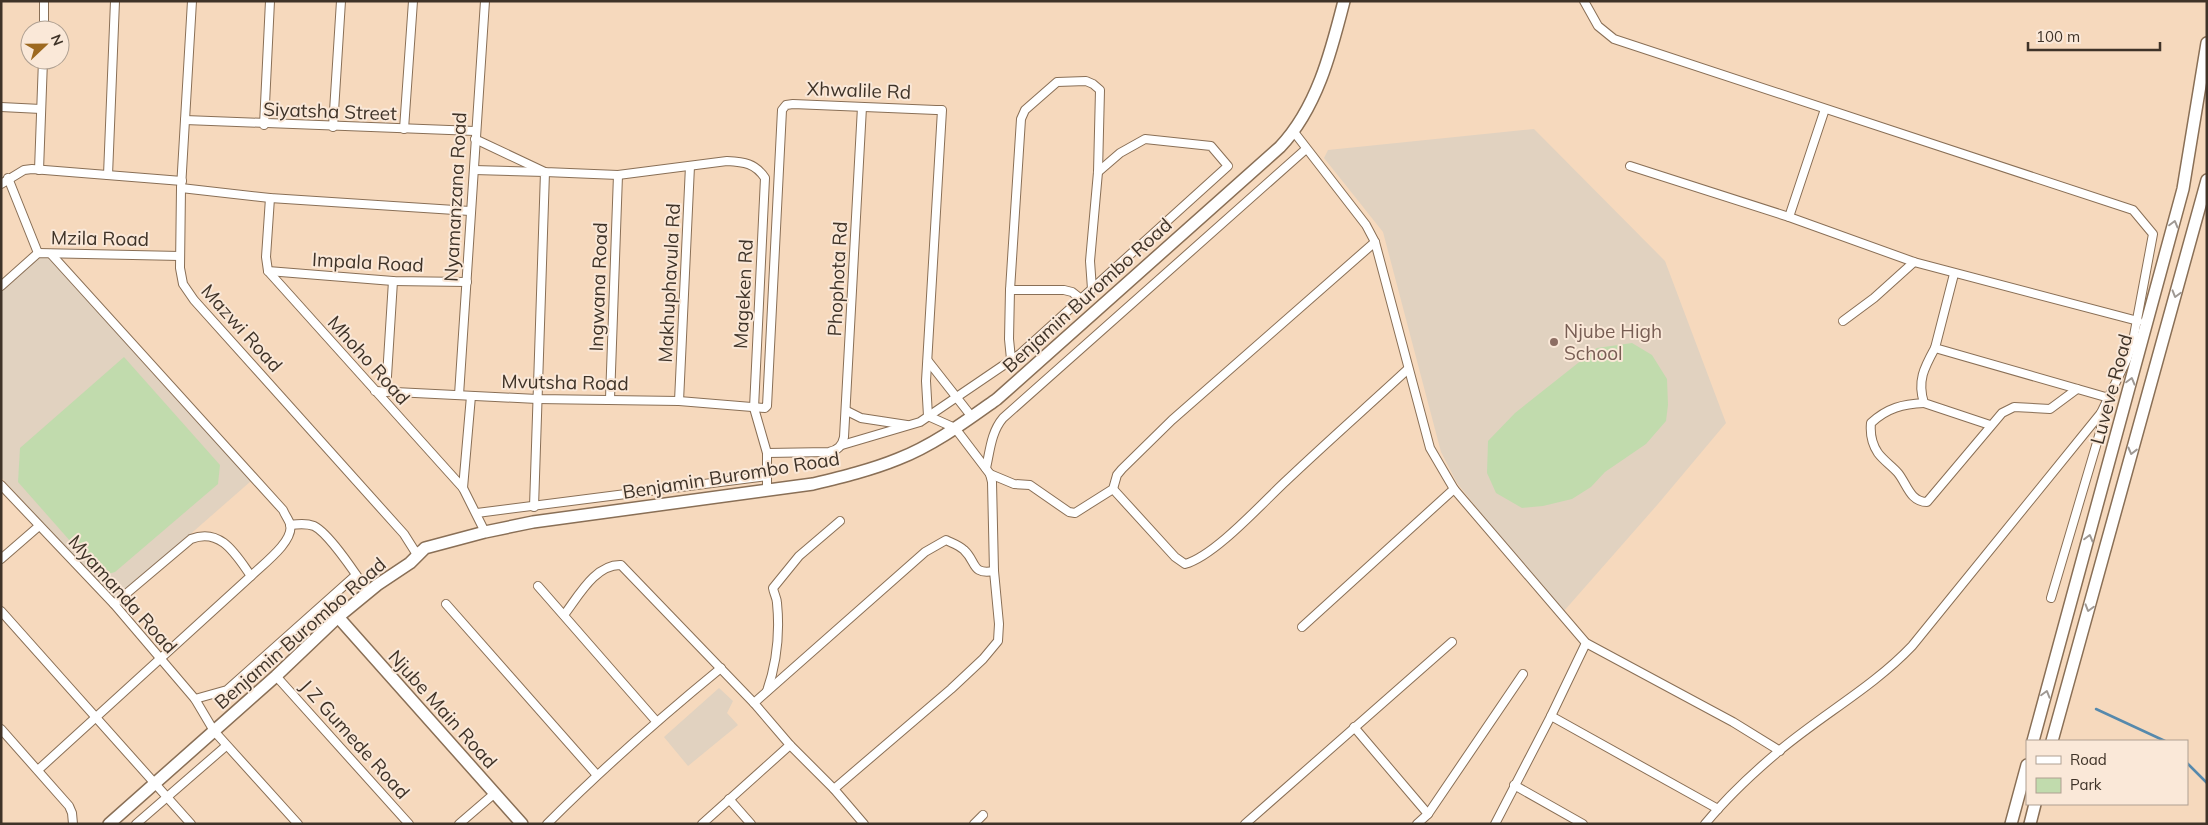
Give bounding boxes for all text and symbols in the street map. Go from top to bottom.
north arrow [20,20,70,70]
scale bar [2028,20,2160,52]
text: 100 m [2036,27,2080,46]
text: N [47,32,67,48]
street label: Xhwalile Rd [806,76,912,104]
street label: Siyatsha Street [263,97,398,125]
street label: Nyamanzana Road [439,112,471,282]
street label: Makhuphavula Rd [653,203,685,363]
street label: Benjamin Burombo Road [997,213,1177,377]
one-way arrow [2168,220,2178,228]
street label: Phophota Rd [822,221,852,337]
street label: Ingwana Road [584,222,612,352]
street label: Mzila Road [51,225,149,251]
street label: Mageken Rd [728,239,758,349]
street label: Impala Road [312,247,424,277]
street label: Mazwi Road [196,279,288,377]
one-way arrow [2171,290,2181,298]
street label: Mhoho Road [323,310,415,410]
place label: Njube High School [1564,319,1662,365]
street label: Luveve Road [2085,331,2137,447]
marker: Njube High School [1548,336,1560,348]
street label: Mvutsha Road [501,369,629,395]
one-way arrow [2126,377,2136,385]
street label: Benjamin Burombo Road [621,446,841,504]
one-way arrow [2128,446,2138,454]
street label: Myamanda Road [64,530,182,658]
one-way arrow [2083,533,2094,542]
street label: Benjamin Burombo Road [209,552,391,714]
one-way arrow [2085,603,2095,611]
street label: Njube Main Road [383,645,503,773]
street label: J Z Gumede Road [295,674,415,804]
one-way arrow [2041,691,2051,699]
legend [2026,740,2188,805]
text: Road [2070,750,2107,769]
text: Park [2070,775,2102,794]

